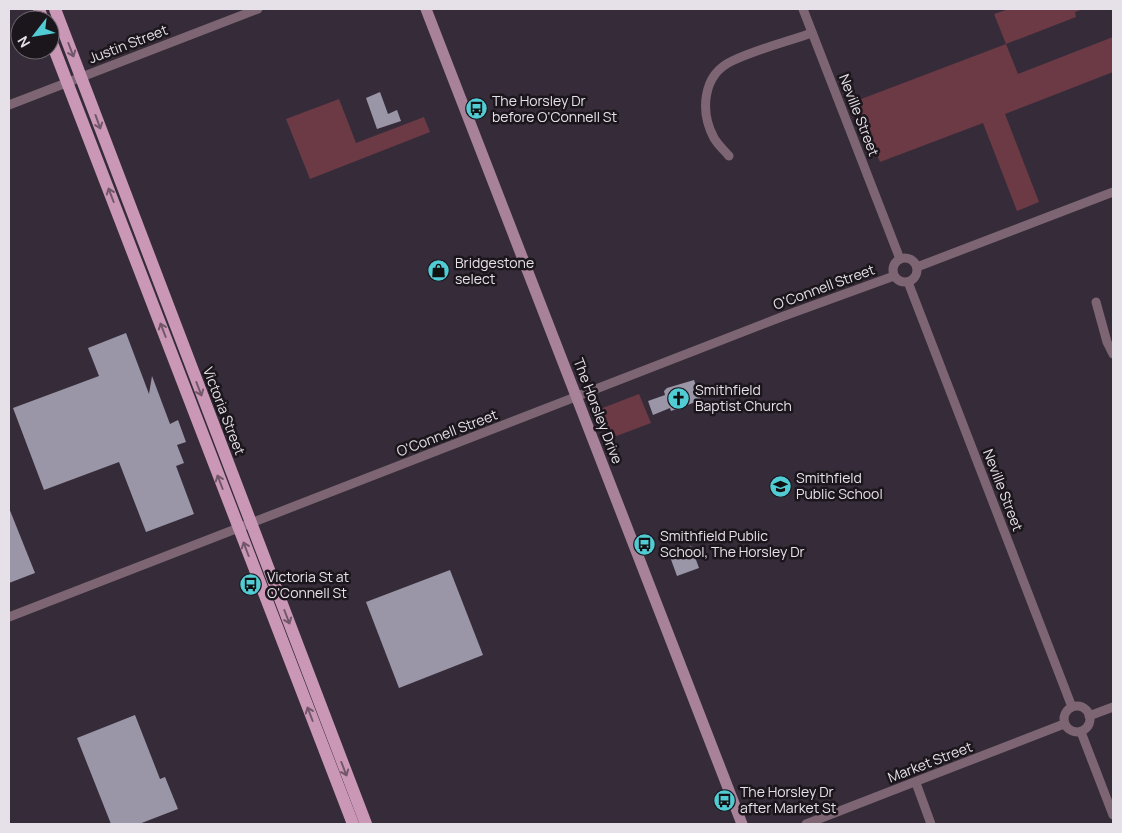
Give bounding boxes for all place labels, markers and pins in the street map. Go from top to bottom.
place label: The Horsley Dr before O'Connell St [492,91,617,126]
bus stop icon: The Horsley Dr before O'Connell St [464,97,488,121]
place label: Bridgestone select [455,253,534,288]
shop icon: Bridgestone select [427,259,451,283]
place label: Smithfield Baptist Church [695,380,792,415]
church icon: Smithfield Baptist Church [667,386,691,410]
place label: Smithfield Public School [796,468,883,503]
school or university icon: Smithfield Public School [768,474,792,498]
place label: Smithfield Public School, The Horsley Dr [660,526,805,561]
bus stop icon: Smithfield Public School, The Horsley Dr [632,532,656,556]
place label: Victoria St at O'Connell St [267,567,350,602]
bus stop icon: Victoria St at O'Connell St [239,573,263,597]
place label: The Horsley Dr after Market St [740,782,837,817]
bus stop icon: The Horsley Dr after Market St [712,788,736,812]

